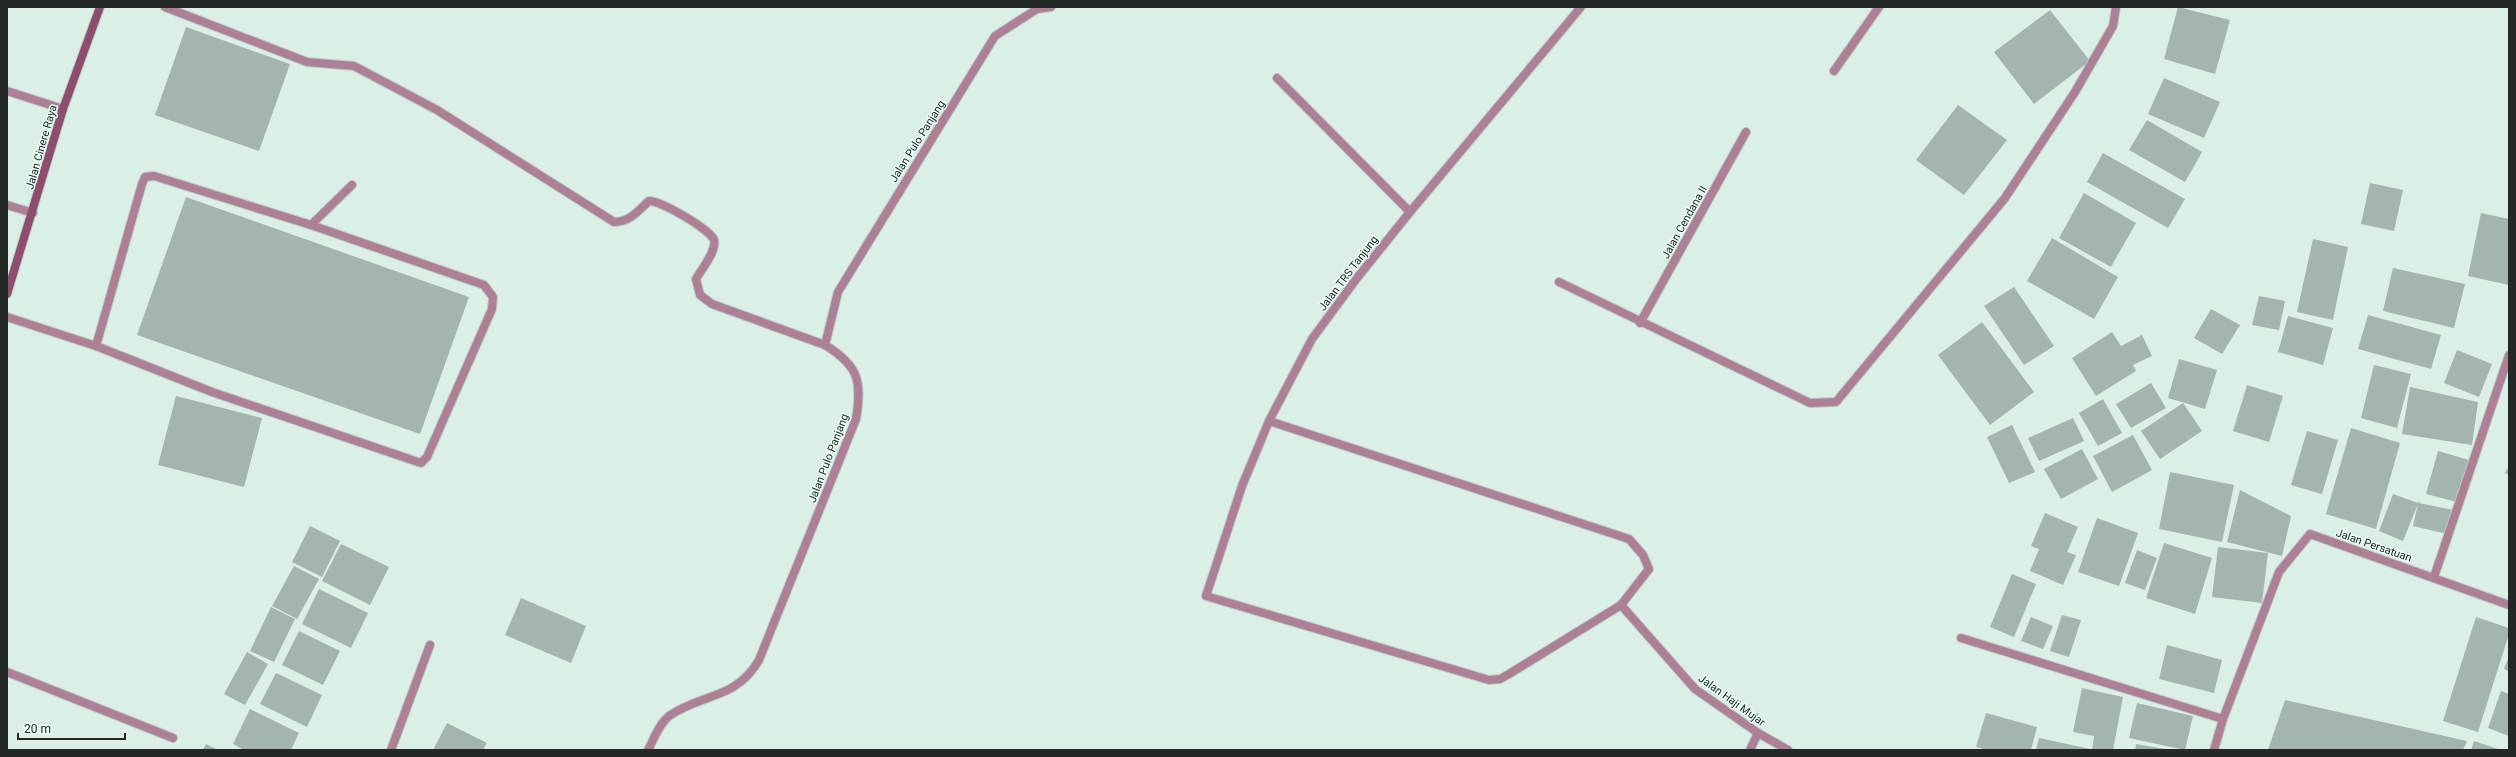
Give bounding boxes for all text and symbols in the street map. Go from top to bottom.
street label: Jalan Pulo Panjang [887,98,948,185]
street label: Jalan Cinere Raya [23,103,60,191]
street label: Jalan Cendana II [1659,183,1710,261]
street label: Jalan TRS Tanjung [1316,233,1381,313]
street label: Jalan Pulo Panjang [806,412,851,504]
street label: Jalan Persatuan [2334,526,2413,565]
street label: Jalan Haji Mujar [1696,672,1768,729]
scale bar [18,715,125,741]
text: 20 m [24,722,51,736]

